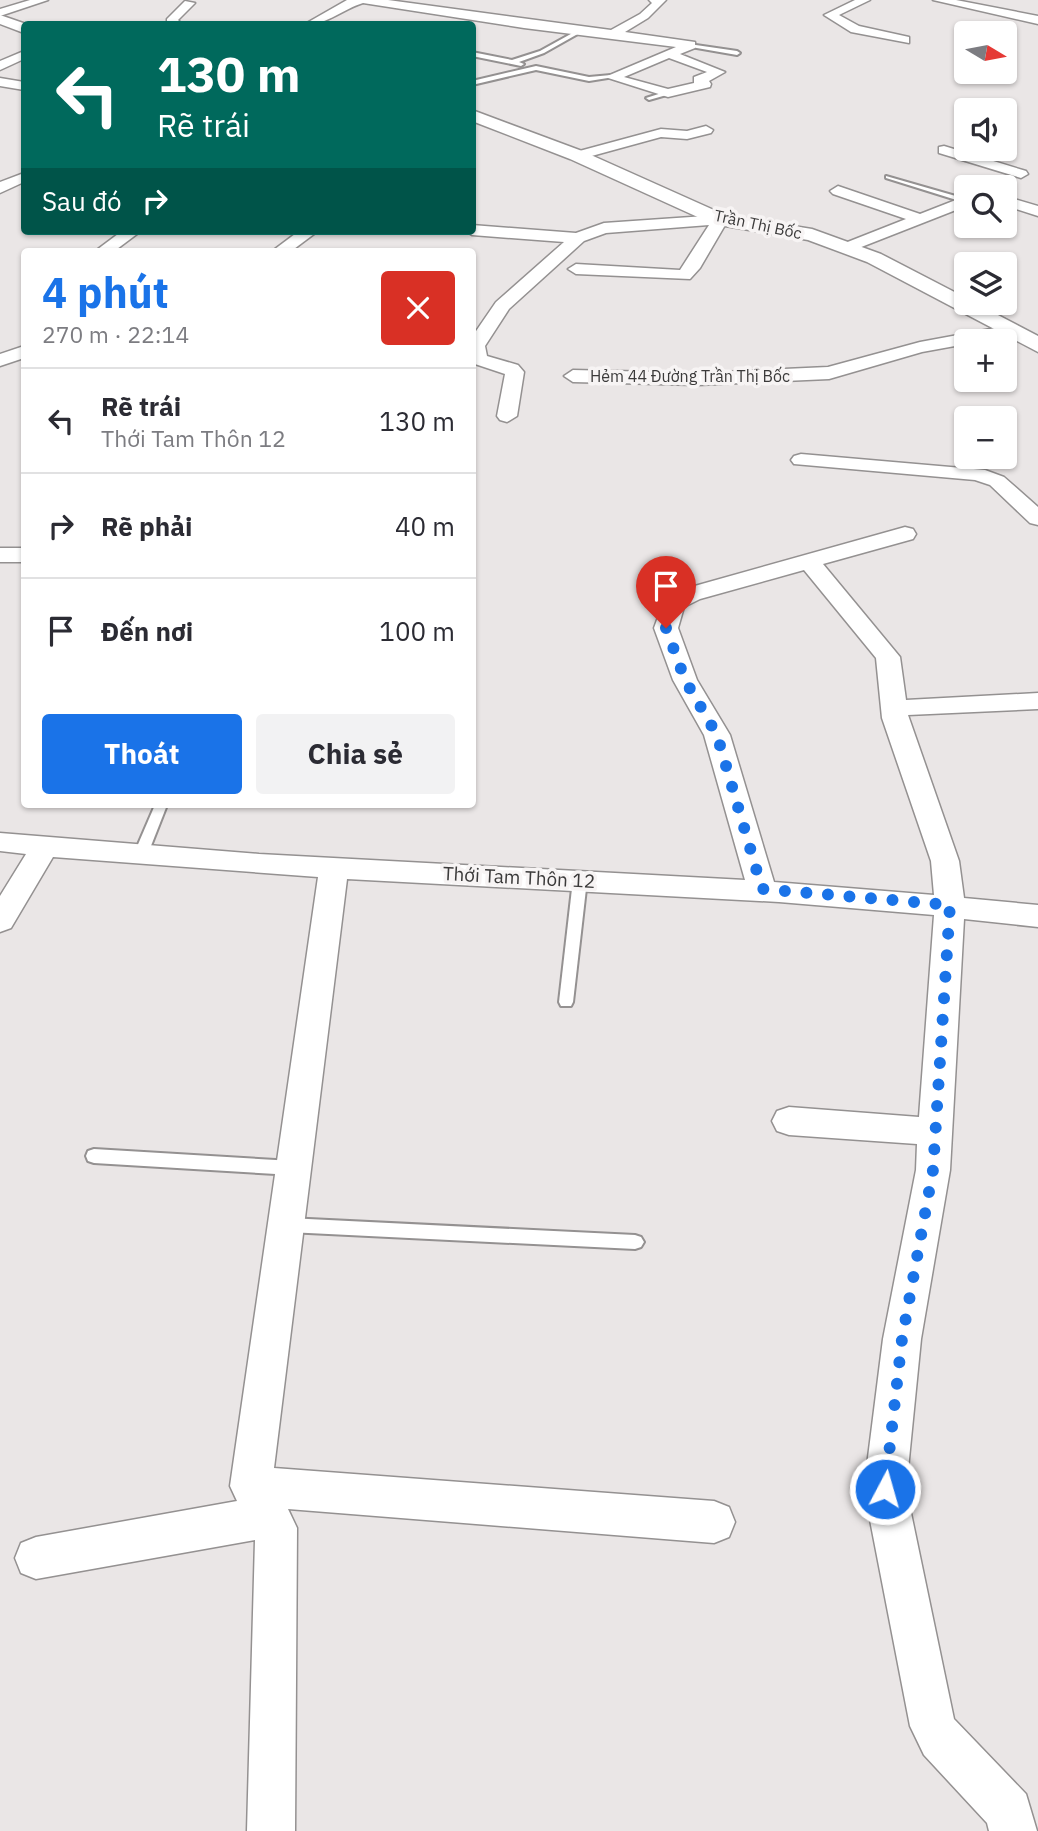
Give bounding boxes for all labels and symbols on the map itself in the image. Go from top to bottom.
north arrow [954,21,1017,84]
street label: Trần Thị Bốc [712,205,804,243]
street label: Hẻm 44 Đường Trần Thị Bốc [590,366,790,386]
pin [636,556,696,628]
street label: Thới Tam Thôn 12 [442,861,596,893]
position arrow [848,1452,922,1526]

